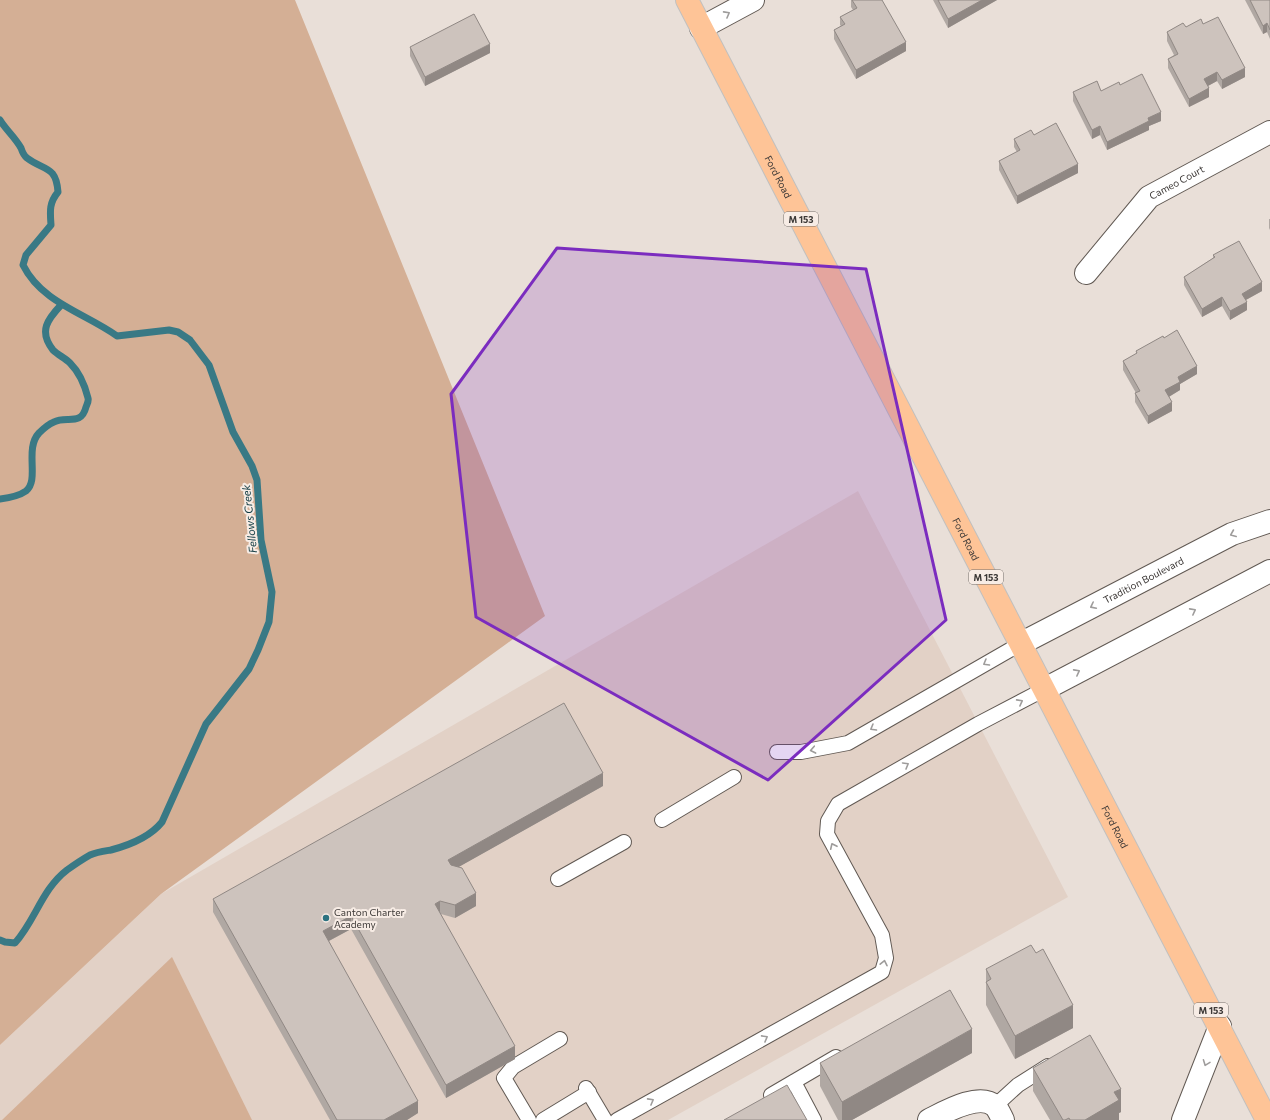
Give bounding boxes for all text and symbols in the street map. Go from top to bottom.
one-way arrow [723,11,730,19]
street label: Ford Road [763,153,795,200]
street label: Cameo Court [1147,163,1206,202]
road number: M 153 [784,212,818,226]
water label: Fellows Creek [239,483,259,554]
street label: Ford Road [950,516,982,563]
one-way arrow [1230,529,1238,537]
street label: Tradition Boulevard [1101,554,1186,606]
road number: M 153 [969,570,1003,584]
one-way arrow [1090,601,1097,609]
one-way arrow [1188,609,1196,616]
one-way arrow [983,659,990,666]
one-way arrow [1073,669,1081,677]
one-way arrow [1016,699,1023,707]
one-way arrow [870,724,877,731]
one-way arrow [809,745,816,753]
one-way arrow [902,763,909,770]
street label: Ford Road [1099,803,1131,850]
one-way arrow [830,843,838,851]
place label: Canton Charter Academy [334,906,405,930]
marker: Canton Charter Academy [321,913,331,923]
one-way arrow [880,960,888,966]
road number: M 153 [1194,1003,1228,1017]
one-way arrow [760,1035,768,1042]
one-way arrow [1202,1059,1210,1066]
one-way arrow [647,1098,654,1106]

